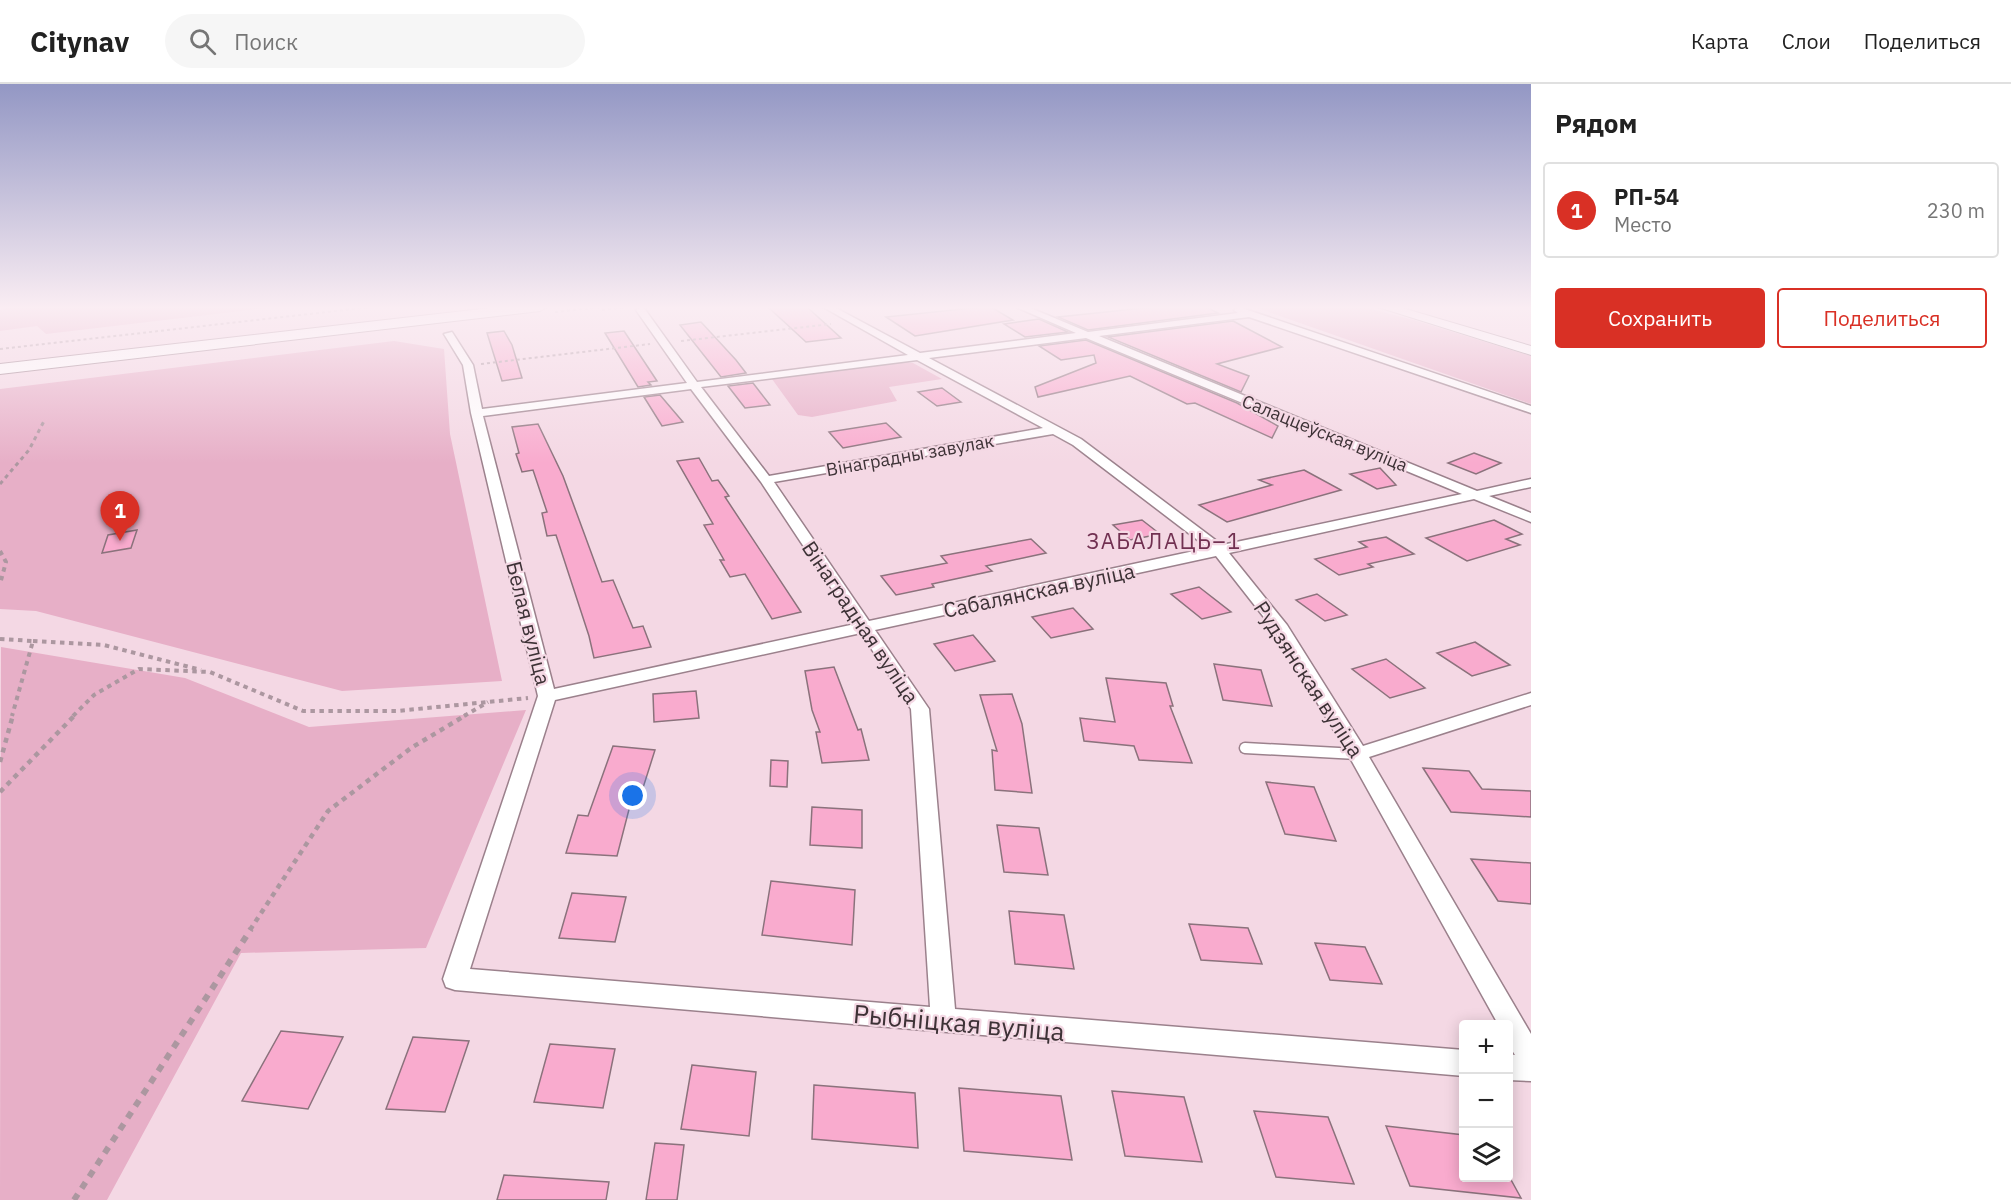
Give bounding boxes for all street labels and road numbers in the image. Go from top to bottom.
street label: Салаццеўская вуліца [1239,389,1412,477]
street label: Вінаградны завулак [824,429,996,481]
street label: Вінаградная вуліца [796,535,926,709]
street label: Сабалянская вуліца [941,556,1137,624]
street label: Белая вуліца [500,558,558,688]
street label: Рудзянская вуліца [1248,595,1370,763]
street label: Рыбніцкая вуліца [852,996,1066,1048]

